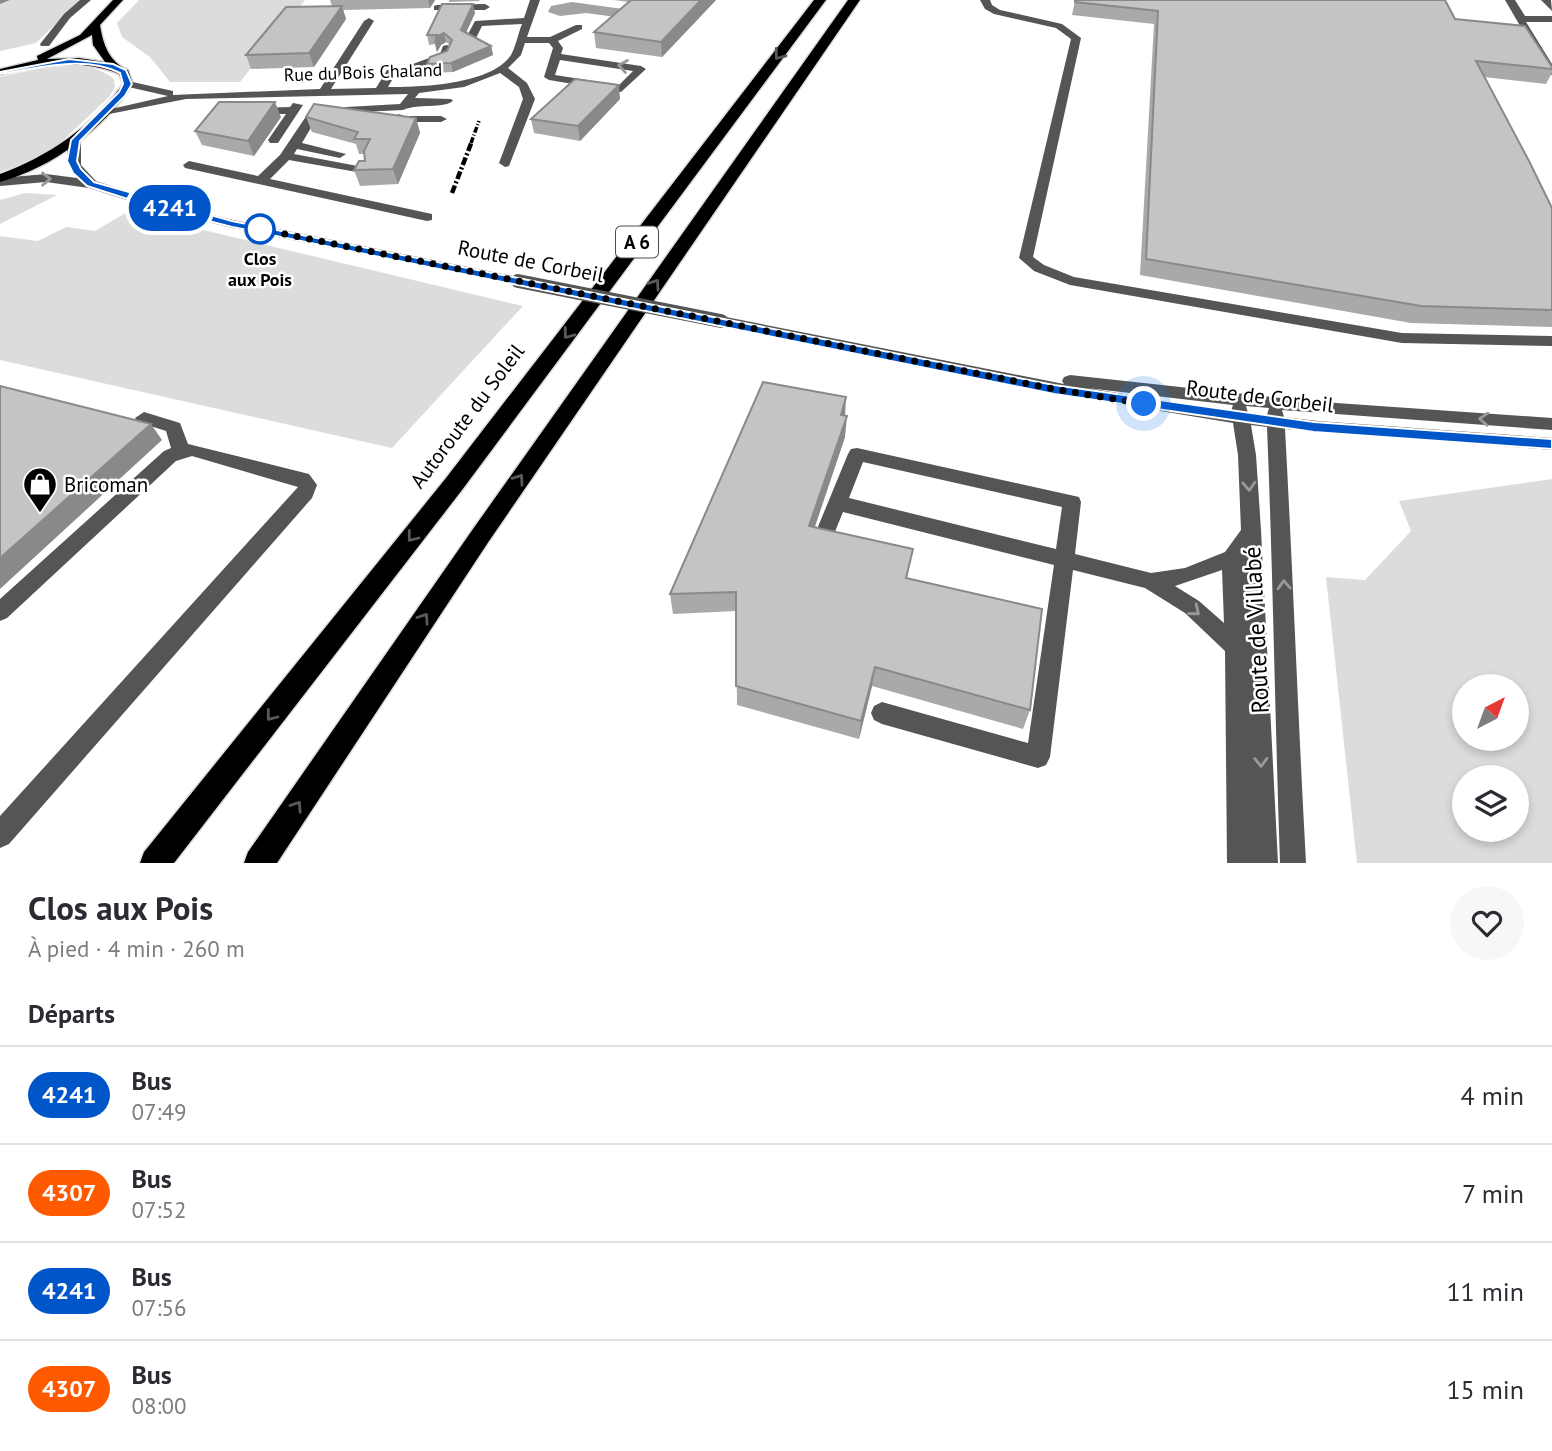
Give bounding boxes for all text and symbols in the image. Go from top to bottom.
one-way arrow [774,47,787,59]
street label: Rue du Bois Chaland [283,58,443,86]
one-way arrow [617,59,629,74]
one-way arrow [41,171,51,187]
line badge: 4241 [121,185,219,231]
text: 4241 [143,192,197,223]
marker: Clos aux Pois [245,214,275,244]
road number: A 6 [616,226,658,258]
street label: Route de Corbeil [456,234,606,288]
place label: Clos aux Pois [228,247,292,291]
one-way arrow [647,279,659,292]
one-way arrow [563,326,576,339]
street label: Autoroute du Soleil [404,338,530,494]
street label: Route de Corbeil [1185,374,1335,418]
your location [1126,386,1161,421]
one-way arrow [1478,412,1489,427]
shop icon: Bricoman [21,465,59,514]
place label: Bricoman [64,471,148,498]
one-way arrow [511,473,524,486]
one-way arrow [1241,481,1256,492]
one-way arrow [407,530,420,542]
street label: Route de Villabé [1236,546,1276,714]
one-way arrow [1276,579,1291,590]
one-way arrow [1188,602,1200,615]
one-way arrow [416,613,429,626]
north arrow [1452,674,1530,751]
map controls [1452,674,1529,842]
one-way arrow [266,708,279,720]
one-way arrow [1254,757,1269,768]
button: layers [1452,765,1529,842]
one-way arrow [289,801,302,814]
text: Clos aux Pois [28,886,213,929]
button: heart [1450,886,1524,960]
text: À pied · 4 min · 260 m [28,934,245,963]
text: Départs [28,997,115,1030]
text: Bus [131,1064,172,1097]
text: 4241 [42,1079,96,1110]
text: 4 min [1461,1079,1524,1112]
text: 07:49 [131,1097,187,1126]
text: Bus [131,1162,172,1195]
text: 4307 [42,1177,96,1208]
text: 7 min [1462,1177,1524,1210]
text: 07:52 [131,1195,187,1224]
text: Bus [131,1260,172,1293]
text: 4241 [42,1275,96,1306]
text: 11 min [1446,1275,1524,1308]
text: 07:56 [131,1293,187,1322]
text: Bus [131,1358,172,1391]
text: 4307 [42,1373,96,1404]
text: 15 min [1446,1373,1524,1406]
text: 08:00 [131,1391,187,1420]

